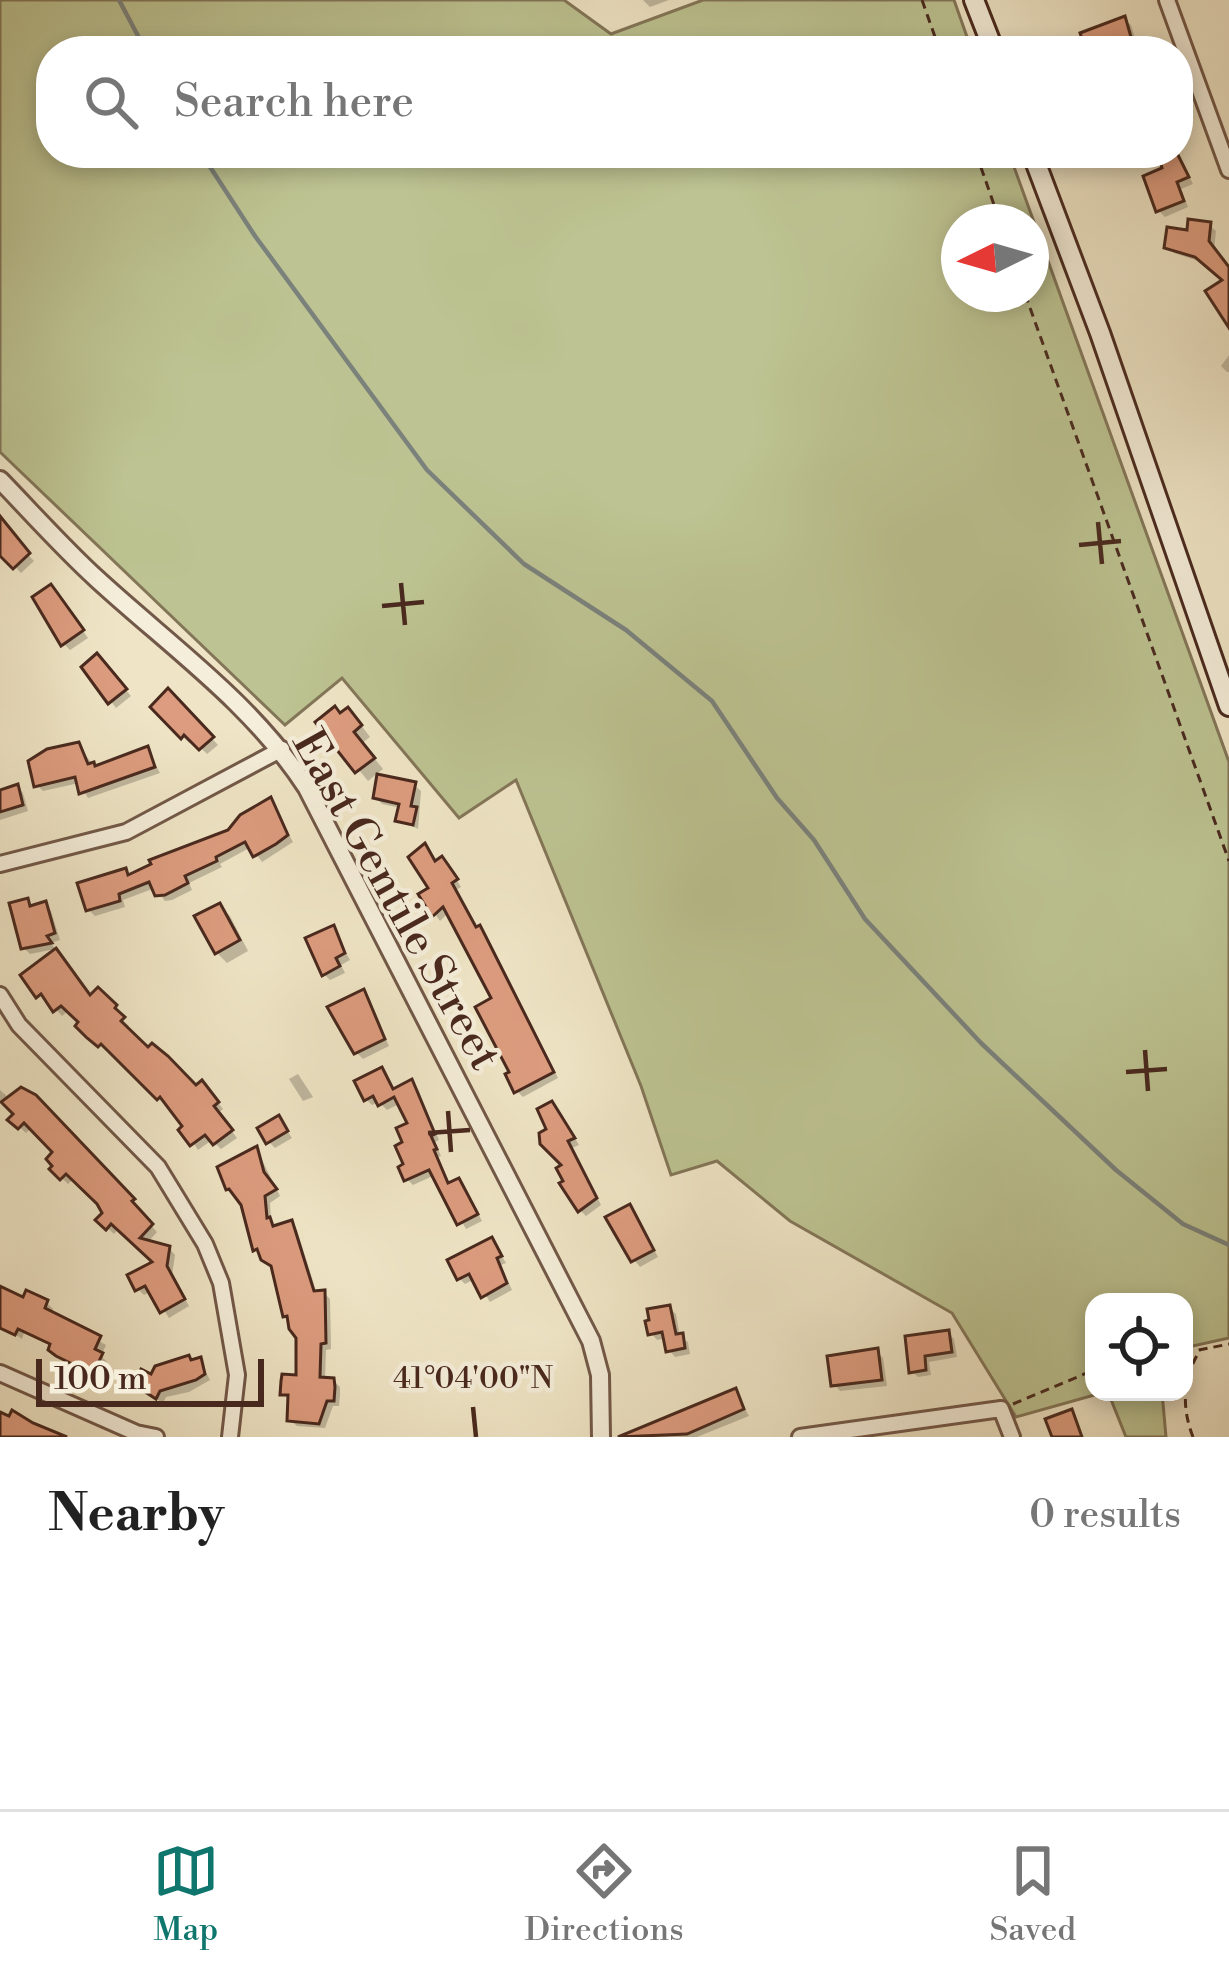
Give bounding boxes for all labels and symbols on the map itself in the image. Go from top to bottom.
north arrow [941,204,1049,312]
street label: East Gentile Street [279,720,513,1080]
scale bar [36,1353,264,1406]
text: 41°04'00"N [393,1360,553,1398]

